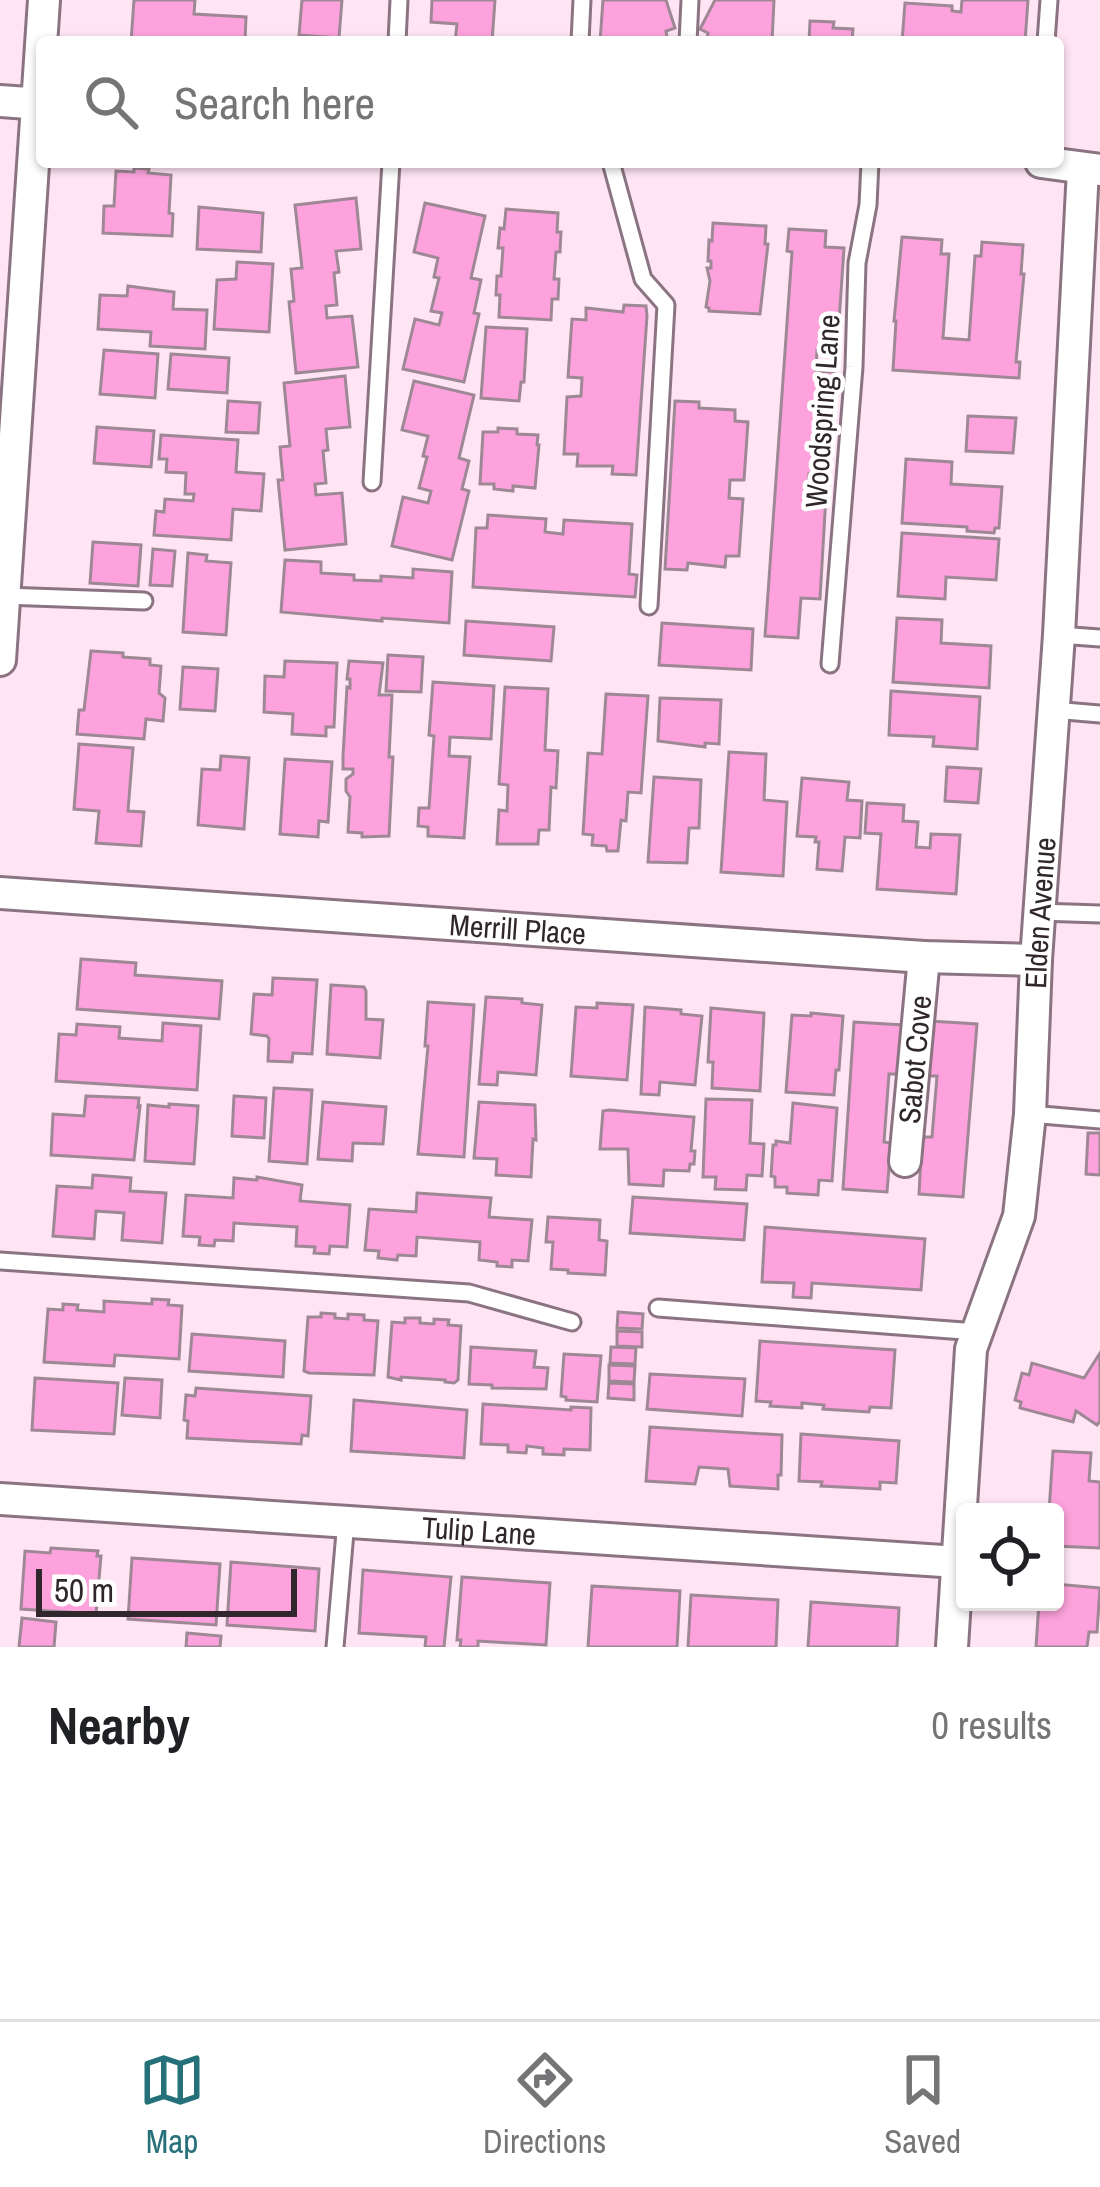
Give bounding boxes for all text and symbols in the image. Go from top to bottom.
search box [36,36,1064,168]
icon: search [78,69,144,135]
text: Search here [174,72,375,133]
street label: Woodspring Lane [795,313,849,509]
street label: Elden Avenue [1015,836,1065,989]
street label: Merrill Place [448,904,587,954]
street label: Sabot Cove [889,994,940,1125]
map controls [956,1503,1064,1611]
button: locate [956,1503,1064,1611]
street label: Tulip Lane [421,1507,537,1554]
scale bar [36,1563,297,1616]
text: 50 m [54,1568,114,1612]
text: Nearby [48,1691,190,1760]
text: 0 results [931,1699,1052,1751]
tab: Map [139,2047,205,2163]
tab: Directions [483,2047,606,2163]
tab: Saved [884,2047,961,2163]

